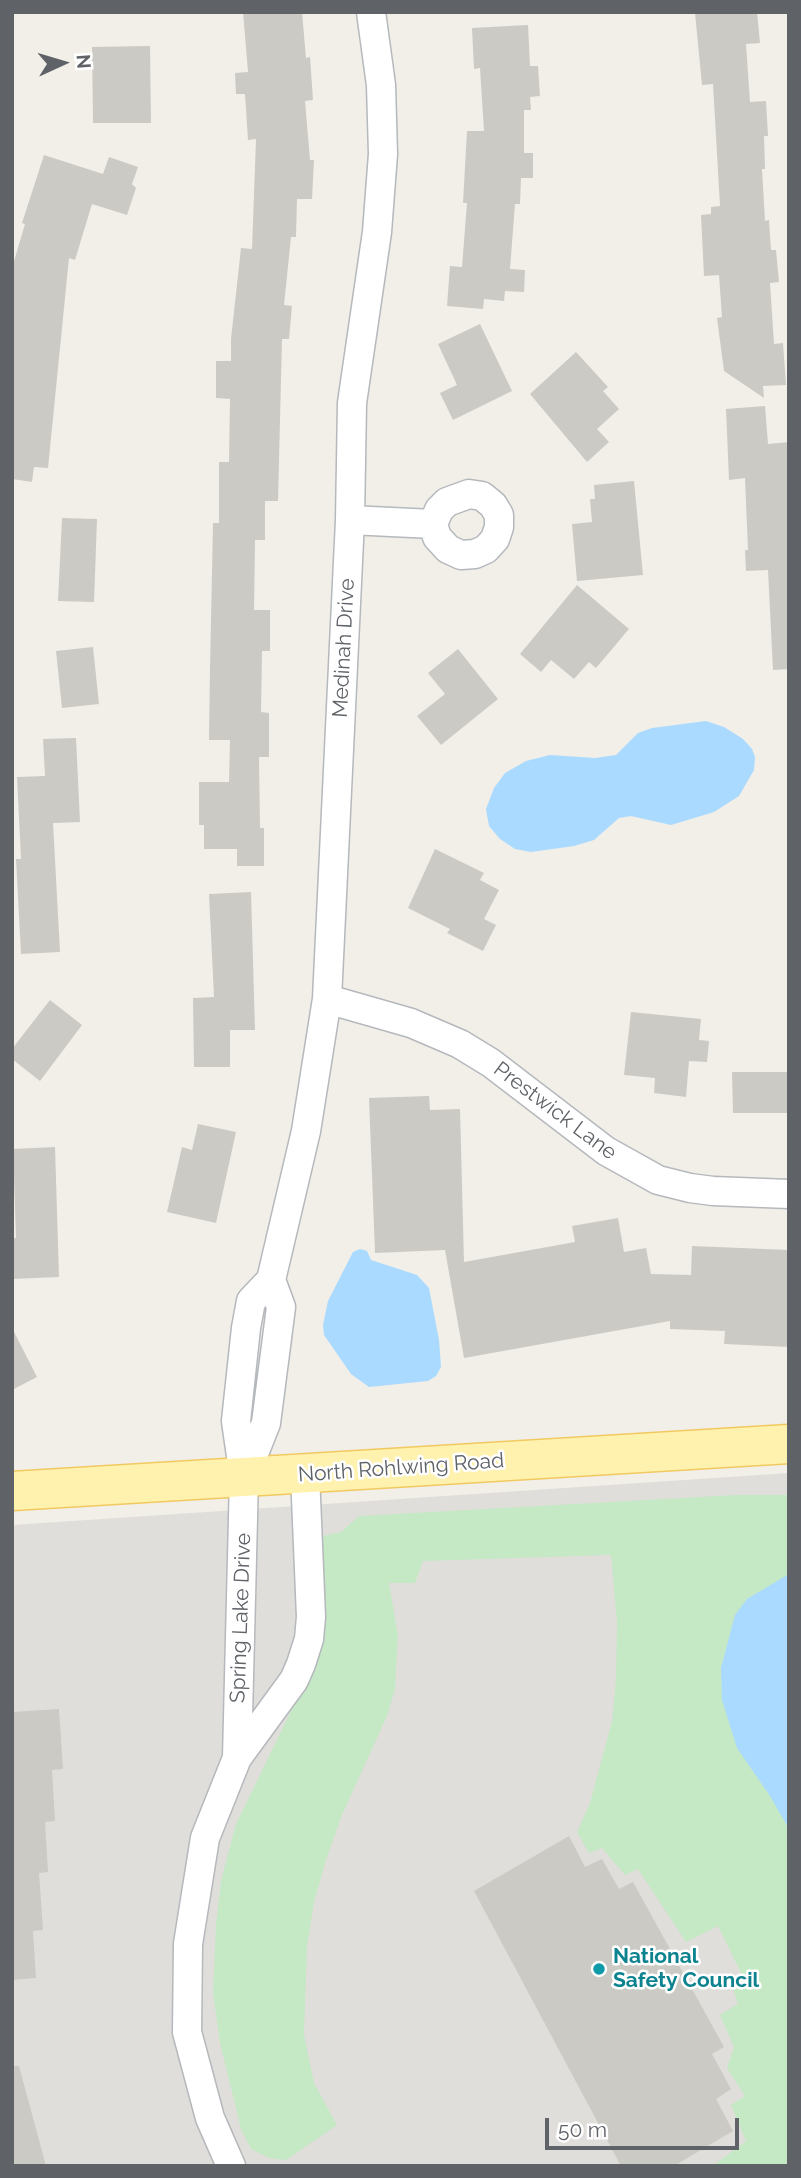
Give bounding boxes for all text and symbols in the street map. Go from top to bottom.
north arrow [28,28,98,98]
text: N [72,54,95,70]
street label: Medinah Drive [328,578,360,718]
street label: Prestwick Lane [489,1057,621,1165]
street label: North Rohlwing Road [297,1448,505,1488]
street label: Spring Lake Drive [225,1532,257,1704]
place label: National Safety Council [613,1944,759,1994]
marker: National Safety Council [591,1961,607,1977]
scale bar [549,2104,743,2148]
text: 50 m [558,2117,607,2142]

